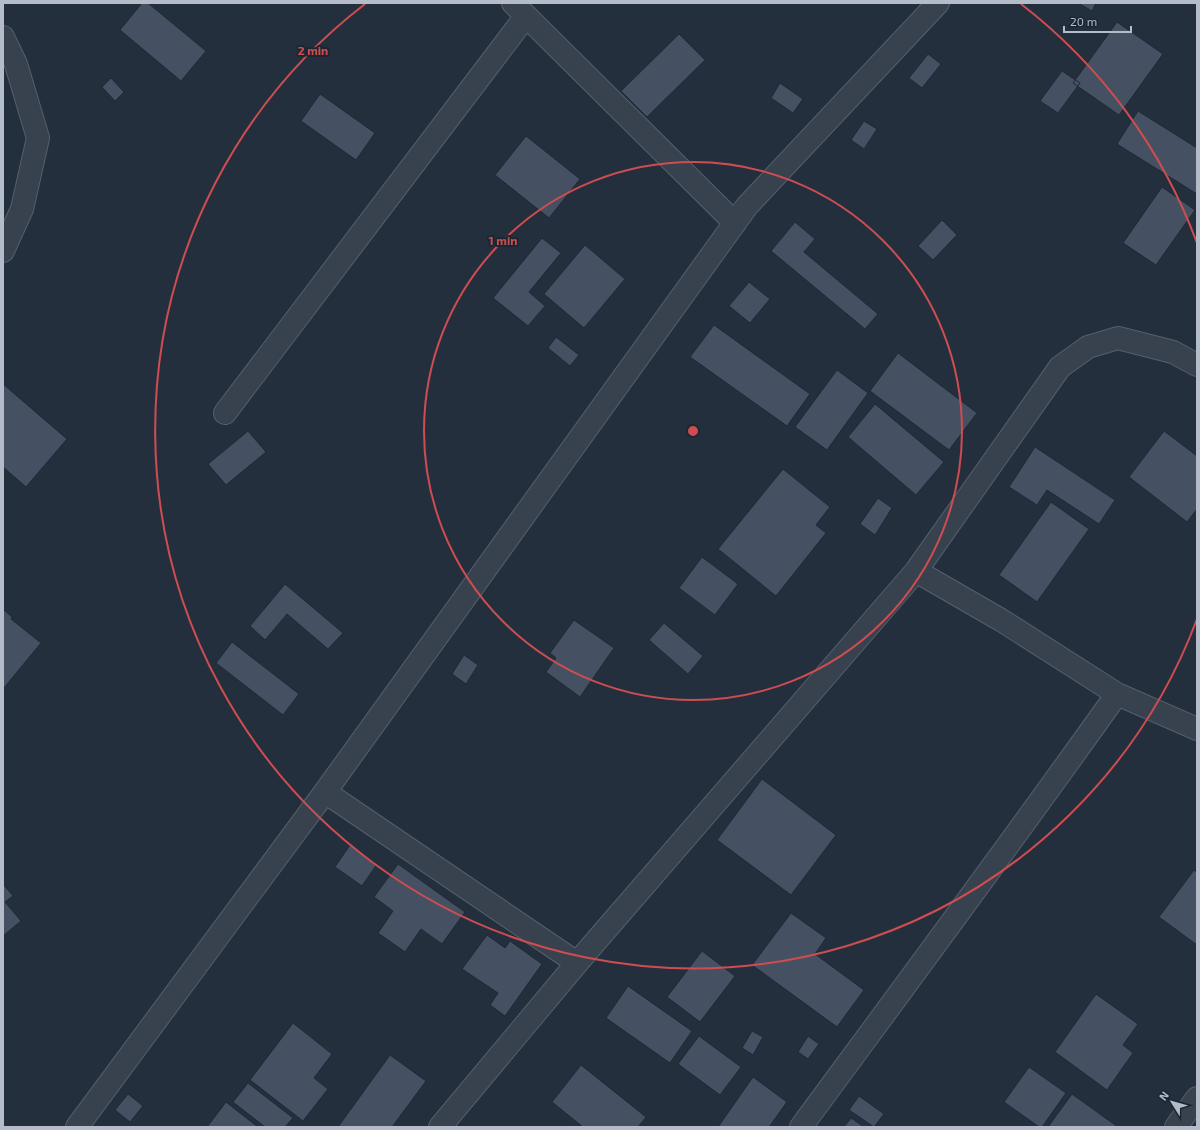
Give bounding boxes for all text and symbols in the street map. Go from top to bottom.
scale bar [1064,8,1131,34]
text: 20 m [1070,14,1097,28]
text: 2 min [298,43,328,57]
text: 1 min [489,233,517,247]
centre of rings [686,424,700,438]
north arrow [1152,1082,1192,1122]
text: N [1156,1089,1171,1103]

